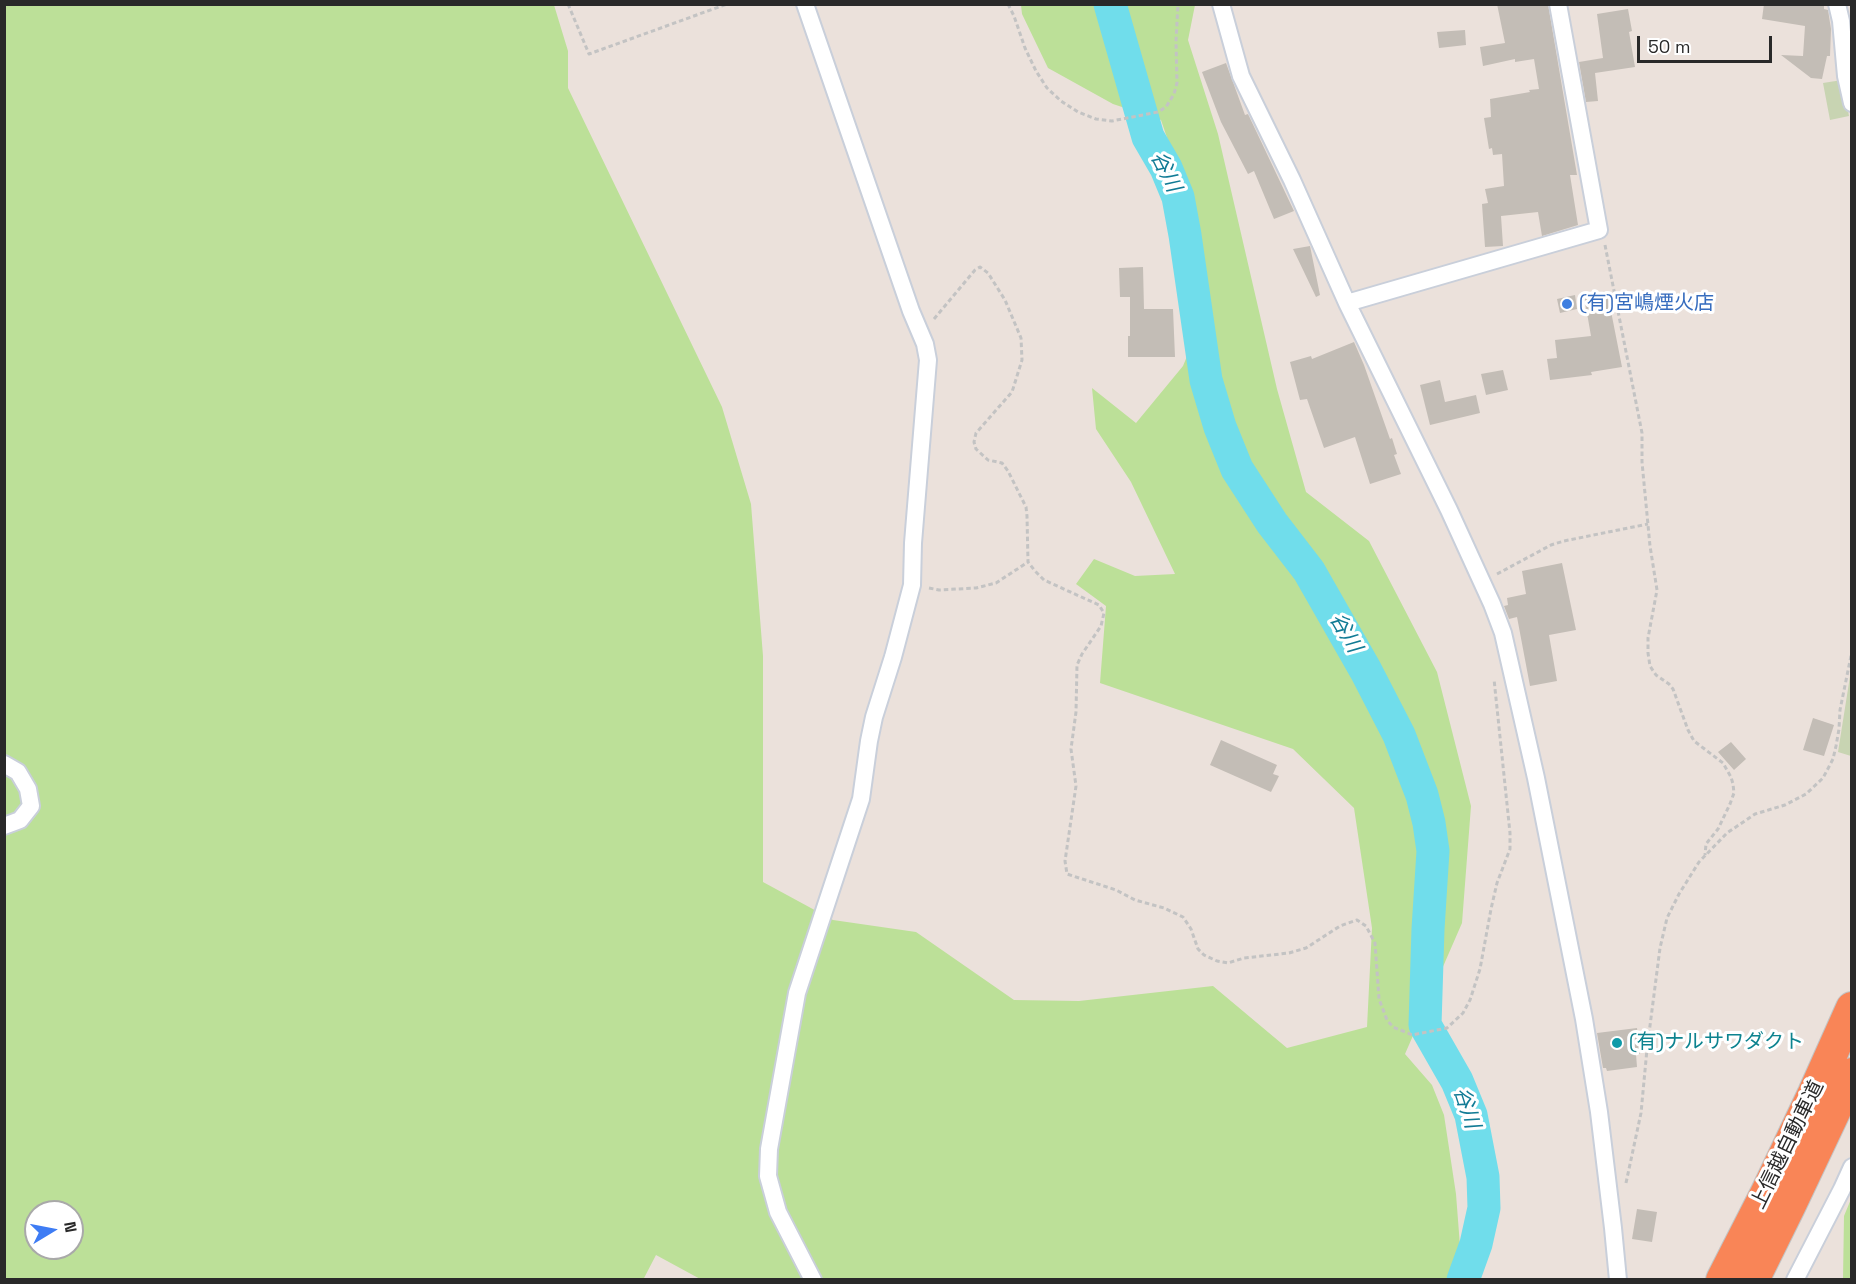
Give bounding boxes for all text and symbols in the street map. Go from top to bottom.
scale bar [1640,24,1775,62]
text: 50 m [1648,35,1690,58]
water label: 谷川 [1144,148,1186,196]
place label: (有)宮嶋煙火店 [1579,292,1714,316]
marker: (有)宮嶋煙火店 [1560,297,1574,311]
water label: 谷川 [1324,609,1366,657]
place label: (有)ナルサワダクト [1629,1031,1804,1055]
marker: (有)ナルサワダクト [1610,1036,1624,1050]
street label: 上信越自動車道 [1747,1077,1829,1213]
water label: 谷川 [1448,1084,1484,1132]
north arrow [24,1200,84,1260]
text: N [59,1220,82,1234]

